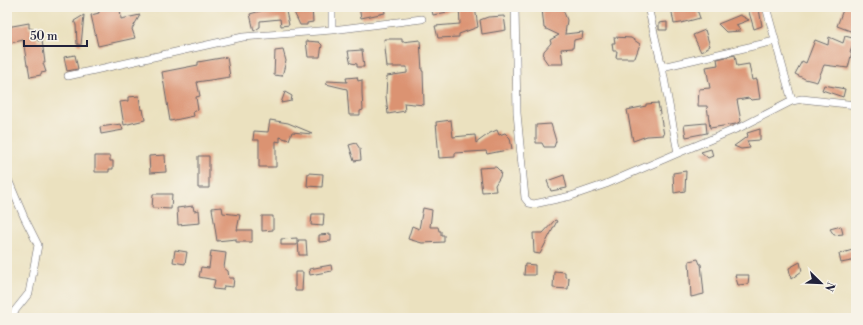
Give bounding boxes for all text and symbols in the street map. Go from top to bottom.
scale bar [24,22,87,48]
text: 50 m [30,29,58,44]
north arrow [801,263,841,303]
text: N [821,280,837,294]

